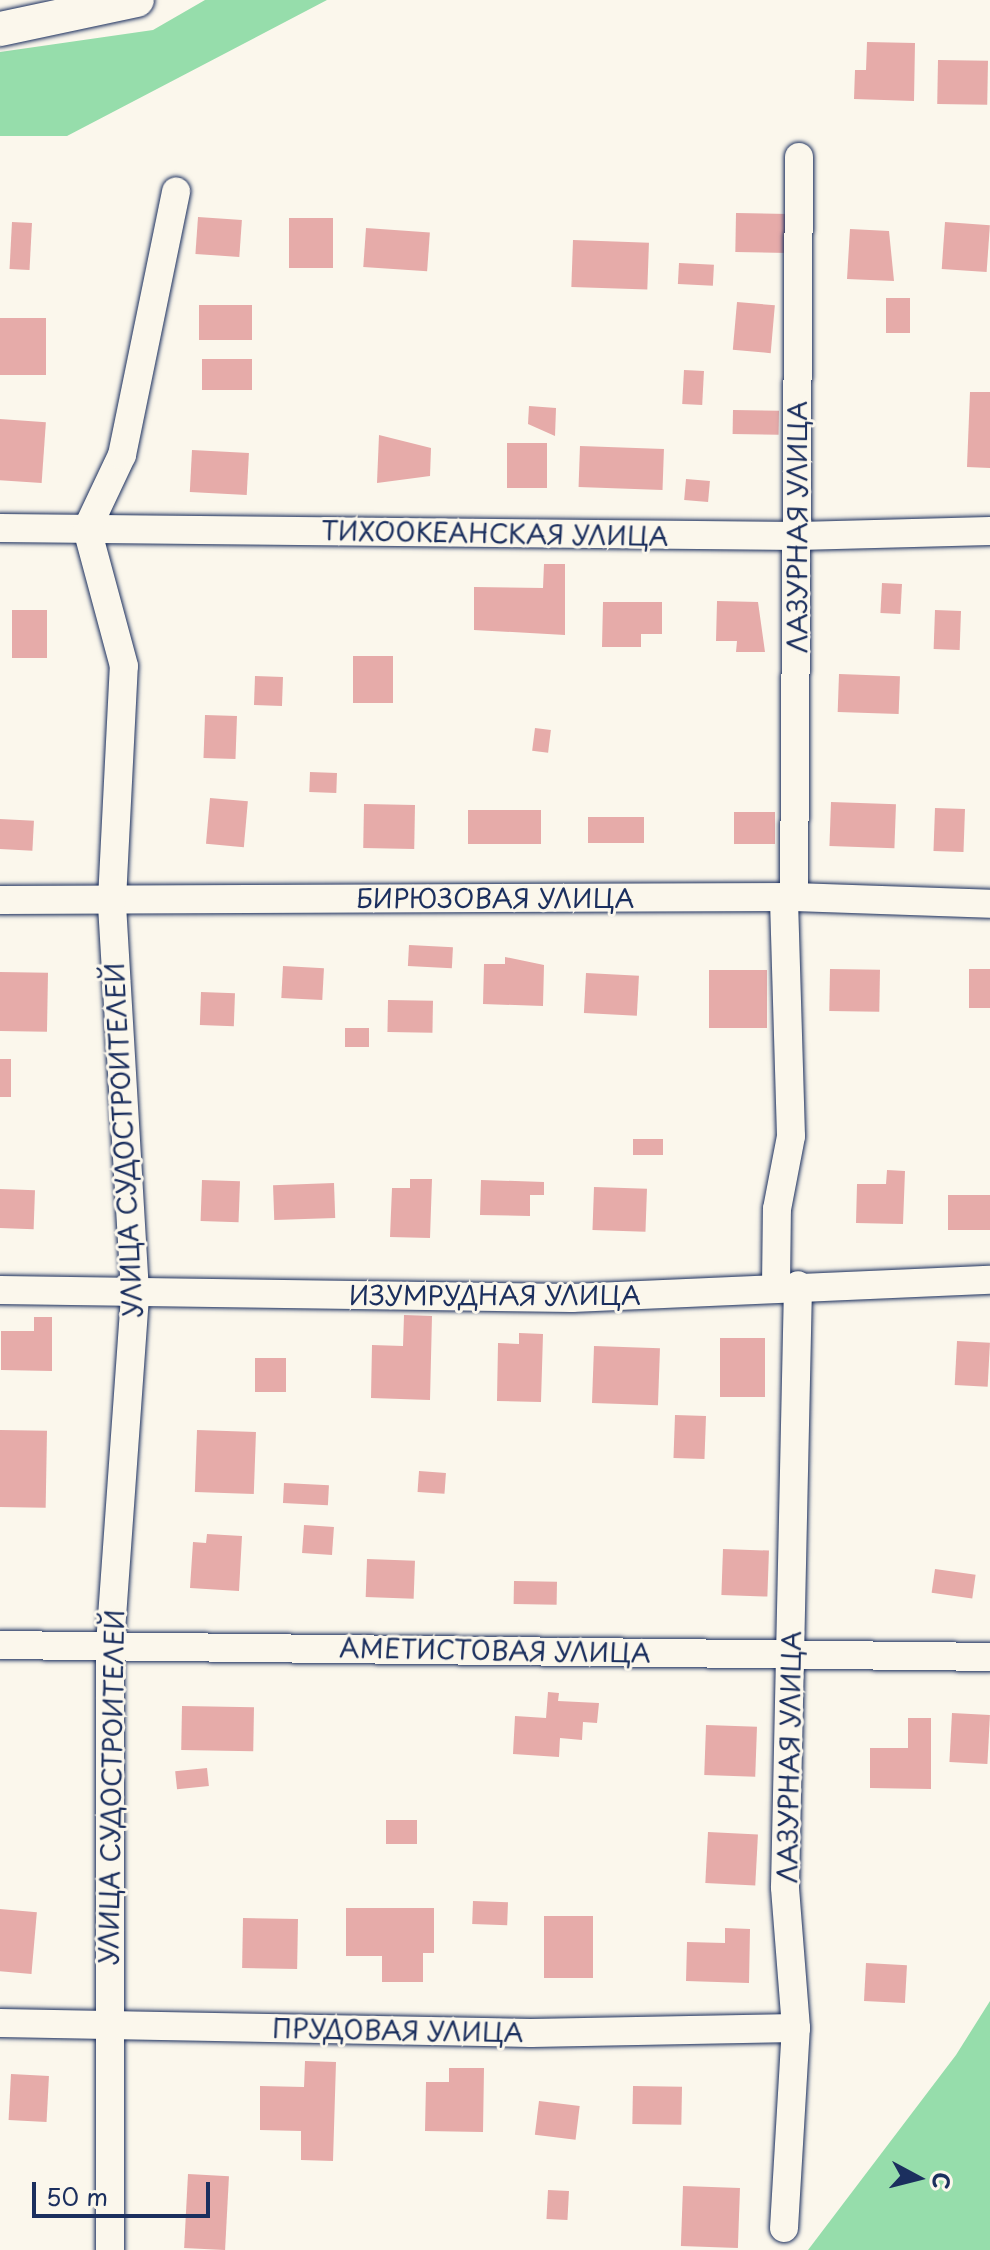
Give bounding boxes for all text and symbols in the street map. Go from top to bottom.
street label: ЛАЗУРНАЯ УЛИЦА [781,401,813,653]
street label: ТИХООКЕАНСКАЯ УЛИЦА [321,514,669,552]
street label: БИРЮЗОВАЯ УЛИЦА [356,882,634,914]
street label: УЛИЦА СУДОСТРОИТЕЛЕЙ [98,960,148,1320]
street label: ИЗУМРУДНАЯ УЛИЦА [349,1279,641,1311]
street label: УЛИЦА СУДОСТРОИТЕЛЕЙ [92,1608,130,1966]
street label: ЛАЗУРНАЯ УЛИЦА [771,1631,807,1883]
street label: АМЕТИСТОВАЯ УЛИЦА [340,1632,650,1668]
street label: ПРУДОВАЯ УЛИЦА [273,2012,523,2048]
north arrow [878,2138,958,2218]
scale bar [36,2166,214,2216]
text: С [925,2171,960,2191]
text: 50 m [46,2178,108,2214]

